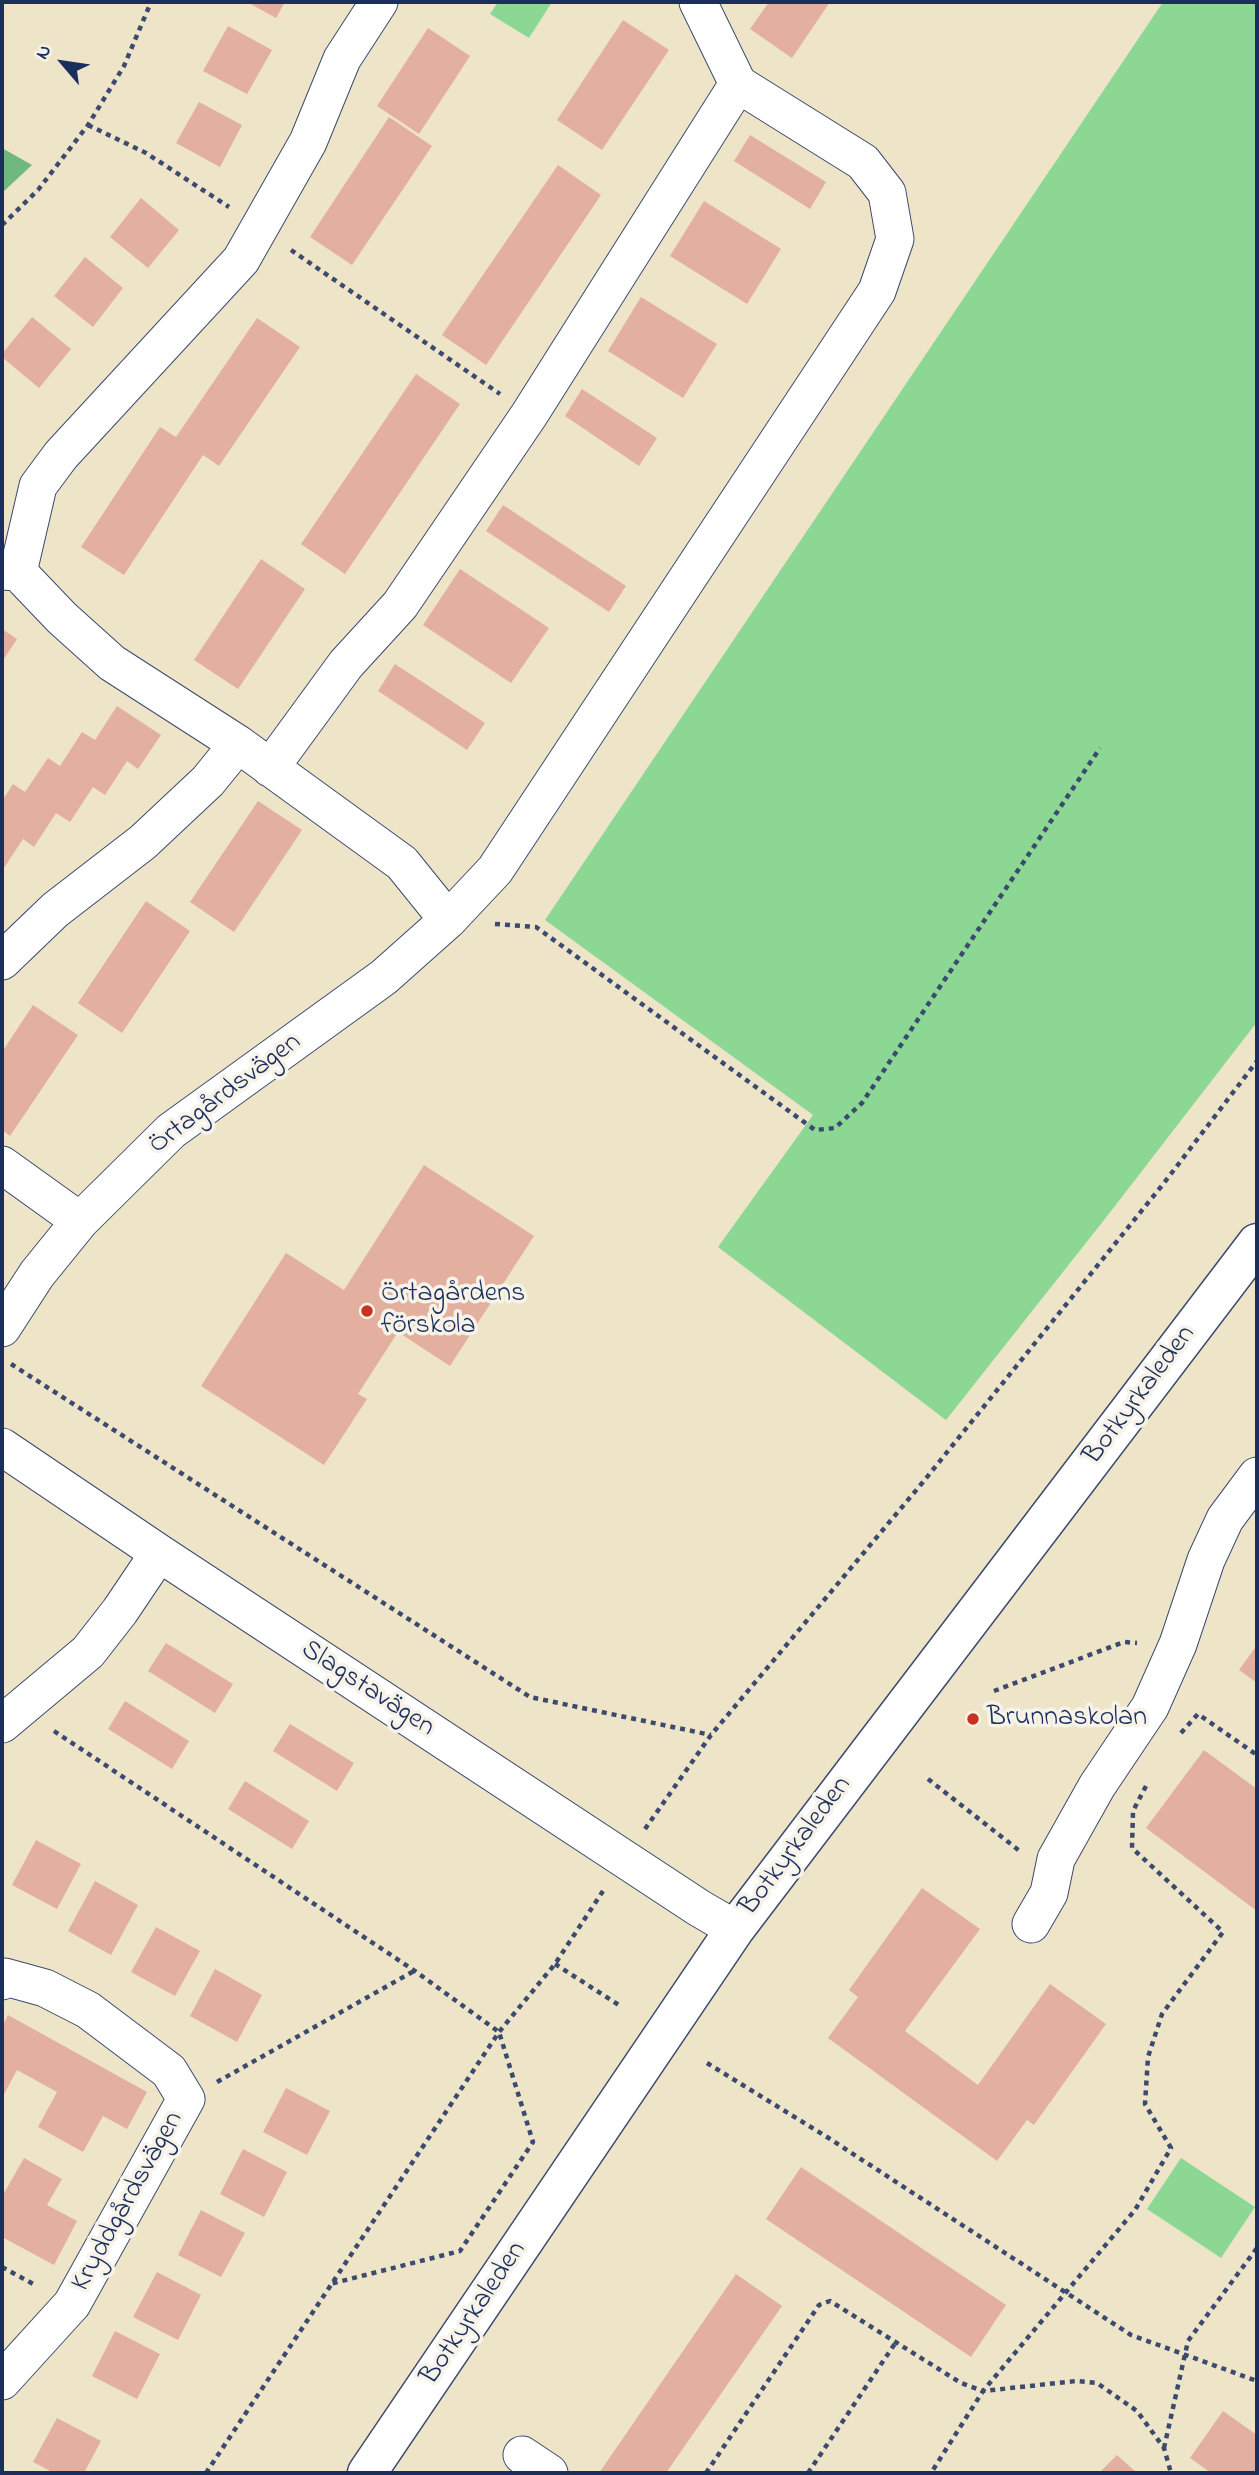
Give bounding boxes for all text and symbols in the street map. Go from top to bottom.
north arrow [28,28,98,98]
text: N [29,40,59,65]
street label: Örtagårdsvägen [143,1027,309,1163]
place label: Örtagårdens förskola [381,1278,525,1344]
marker: Örtagårdens förskola [359,1303,375,1319]
street label: Botkyrkaleden [1078,1320,1204,1472]
street label: Slagstavägen [294,1634,440,1746]
place label: Brunnaskolan [987,1702,1147,1736]
marker: Brunnaskolan [965,1711,981,1727]
street label: Botkyrkaleden [734,1771,860,1923]
street label: Kryddgårdsvägen [66,2106,192,2298]
street label: Botkyrkaleden [415,2236,535,2392]

